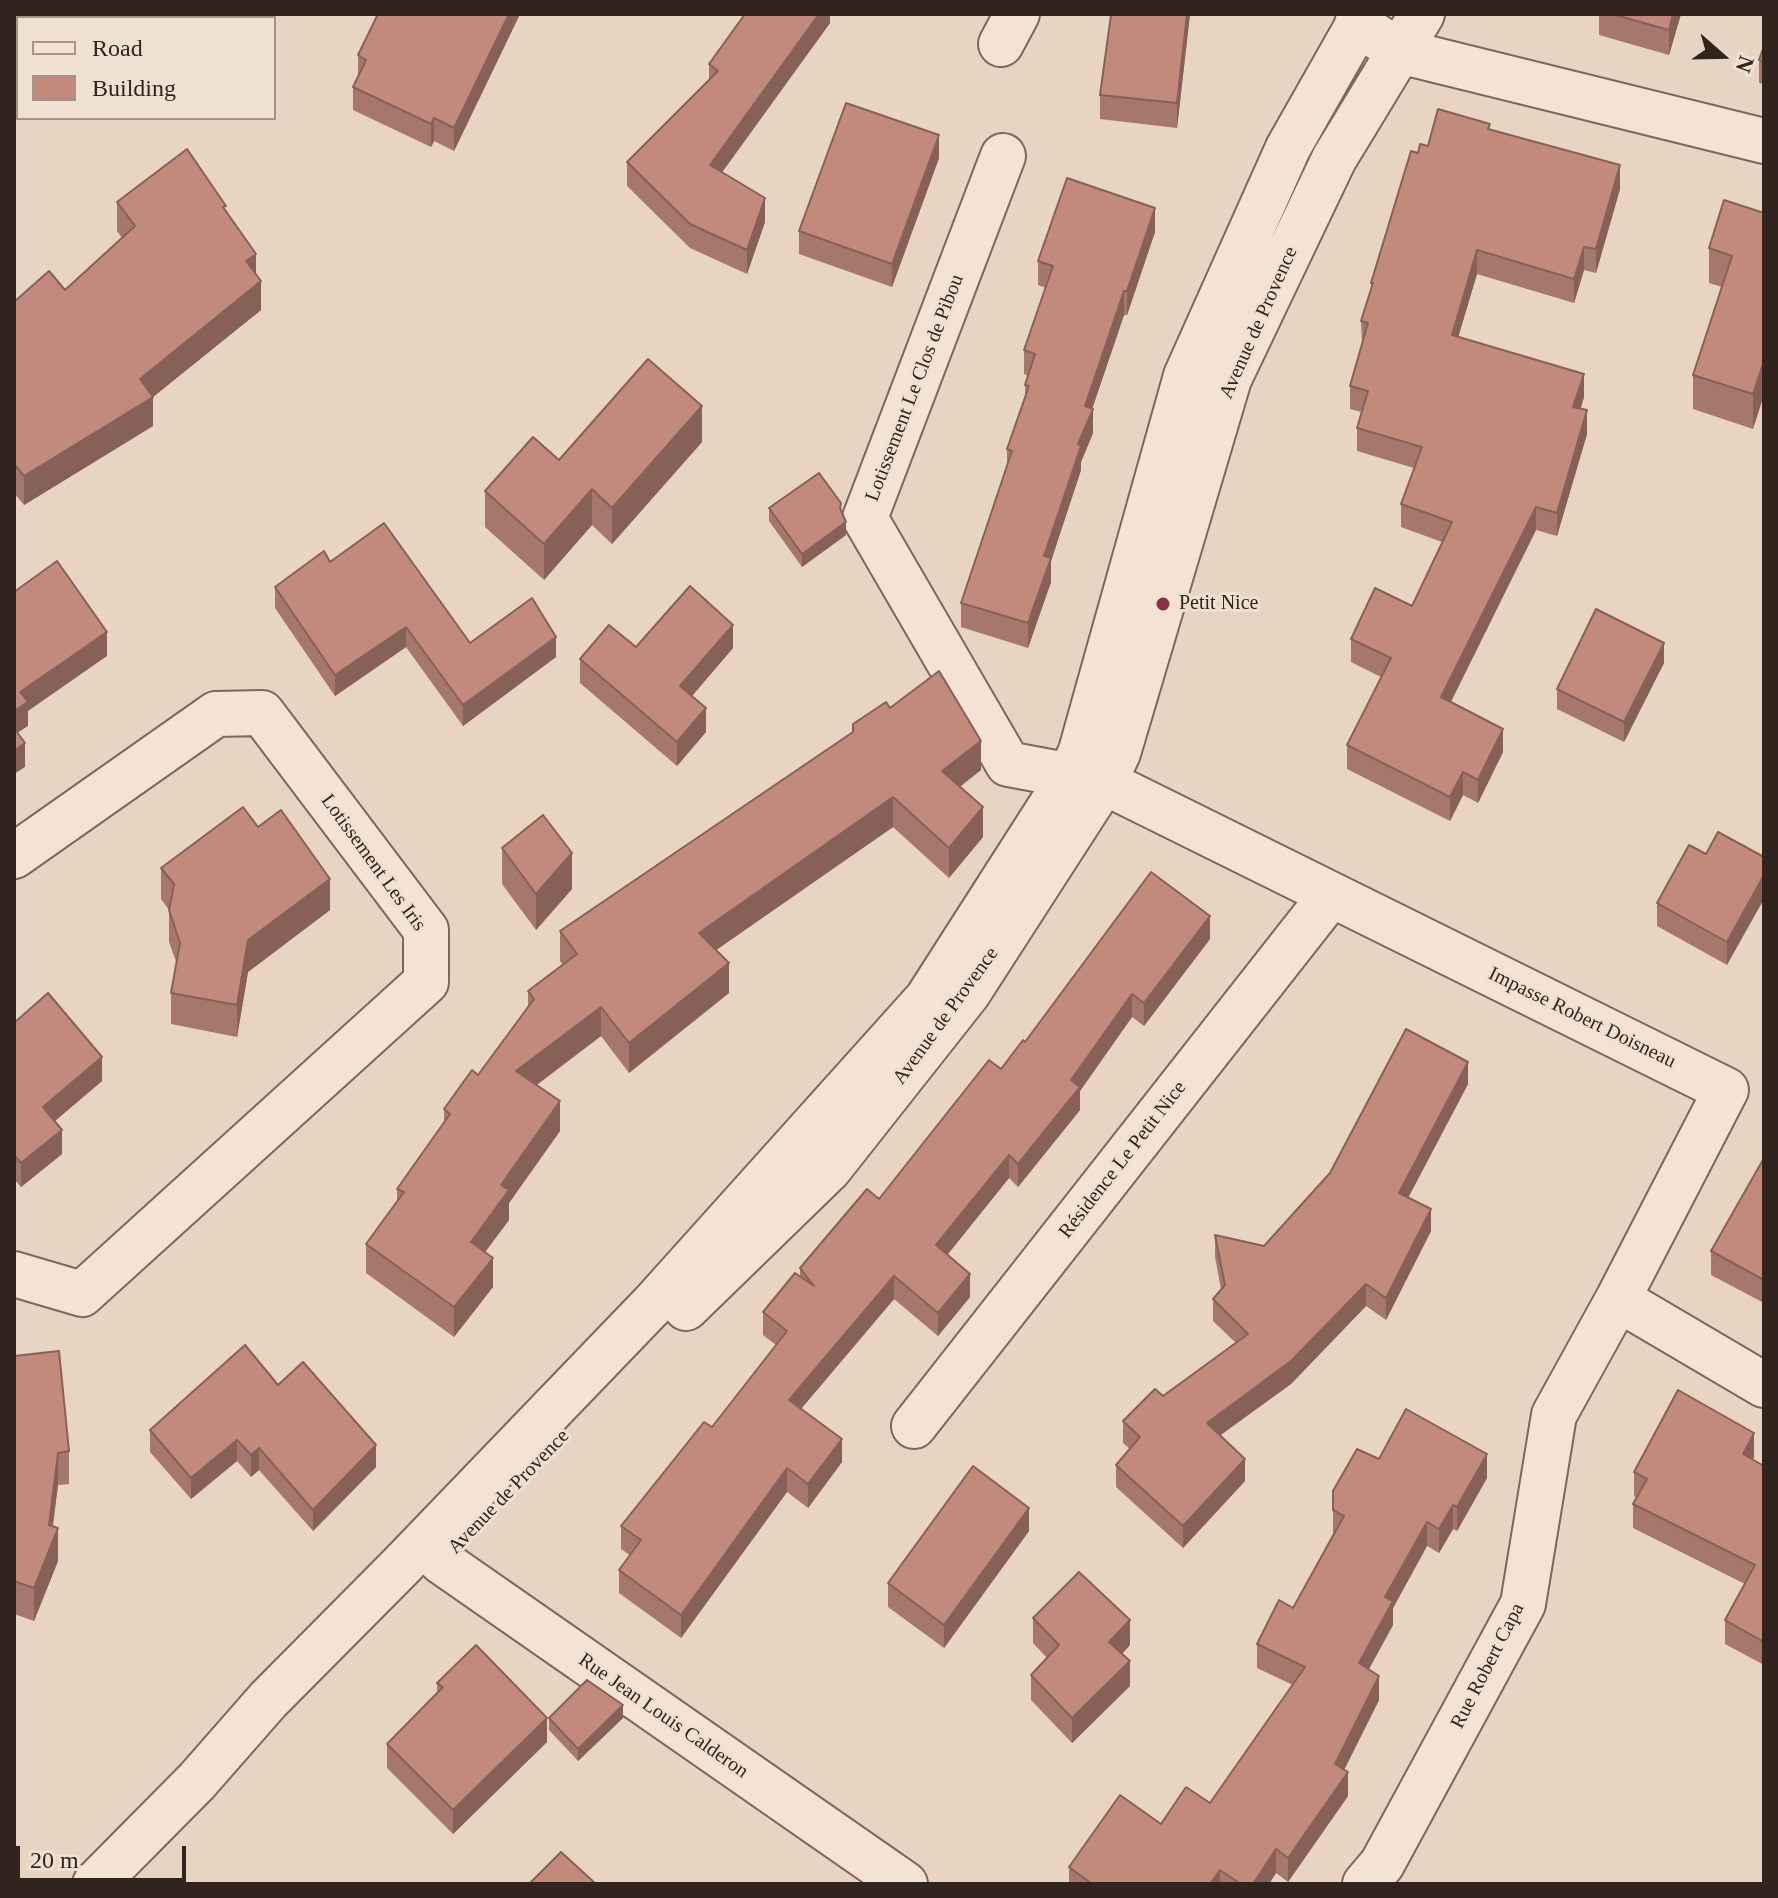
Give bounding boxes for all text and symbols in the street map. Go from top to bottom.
legend [16,16,276,120]
north arrow [1682,16,1762,96]
text: Road [92,35,143,61]
text: N [1731,53,1759,76]
text: Building [92,75,176,101]
street label: Avenue de Provence [1215,243,1303,403]
street label: Lotissement Le Clos de Pibou [861,271,969,505]
place label: Petit Nice [1179,592,1258,616]
marker: Petit Nice [1154,595,1172,613]
street label: Lotissement Les Iris [315,790,431,936]
street label: Avenue de Provence [888,943,1004,1089]
street label: Impasse Robert Doisneau [1484,962,1680,1074]
street label: Résidence Le Petit Nice [1054,1077,1192,1243]
street label: Avenue de Provence [443,1425,575,1559]
street label: Rue Robert Capa [1446,1599,1530,1733]
street label: Rue Jean Louis Calderon [574,1648,752,1784]
scale bar [20,1830,190,1880]
text: 20 m [30,1847,79,1873]

